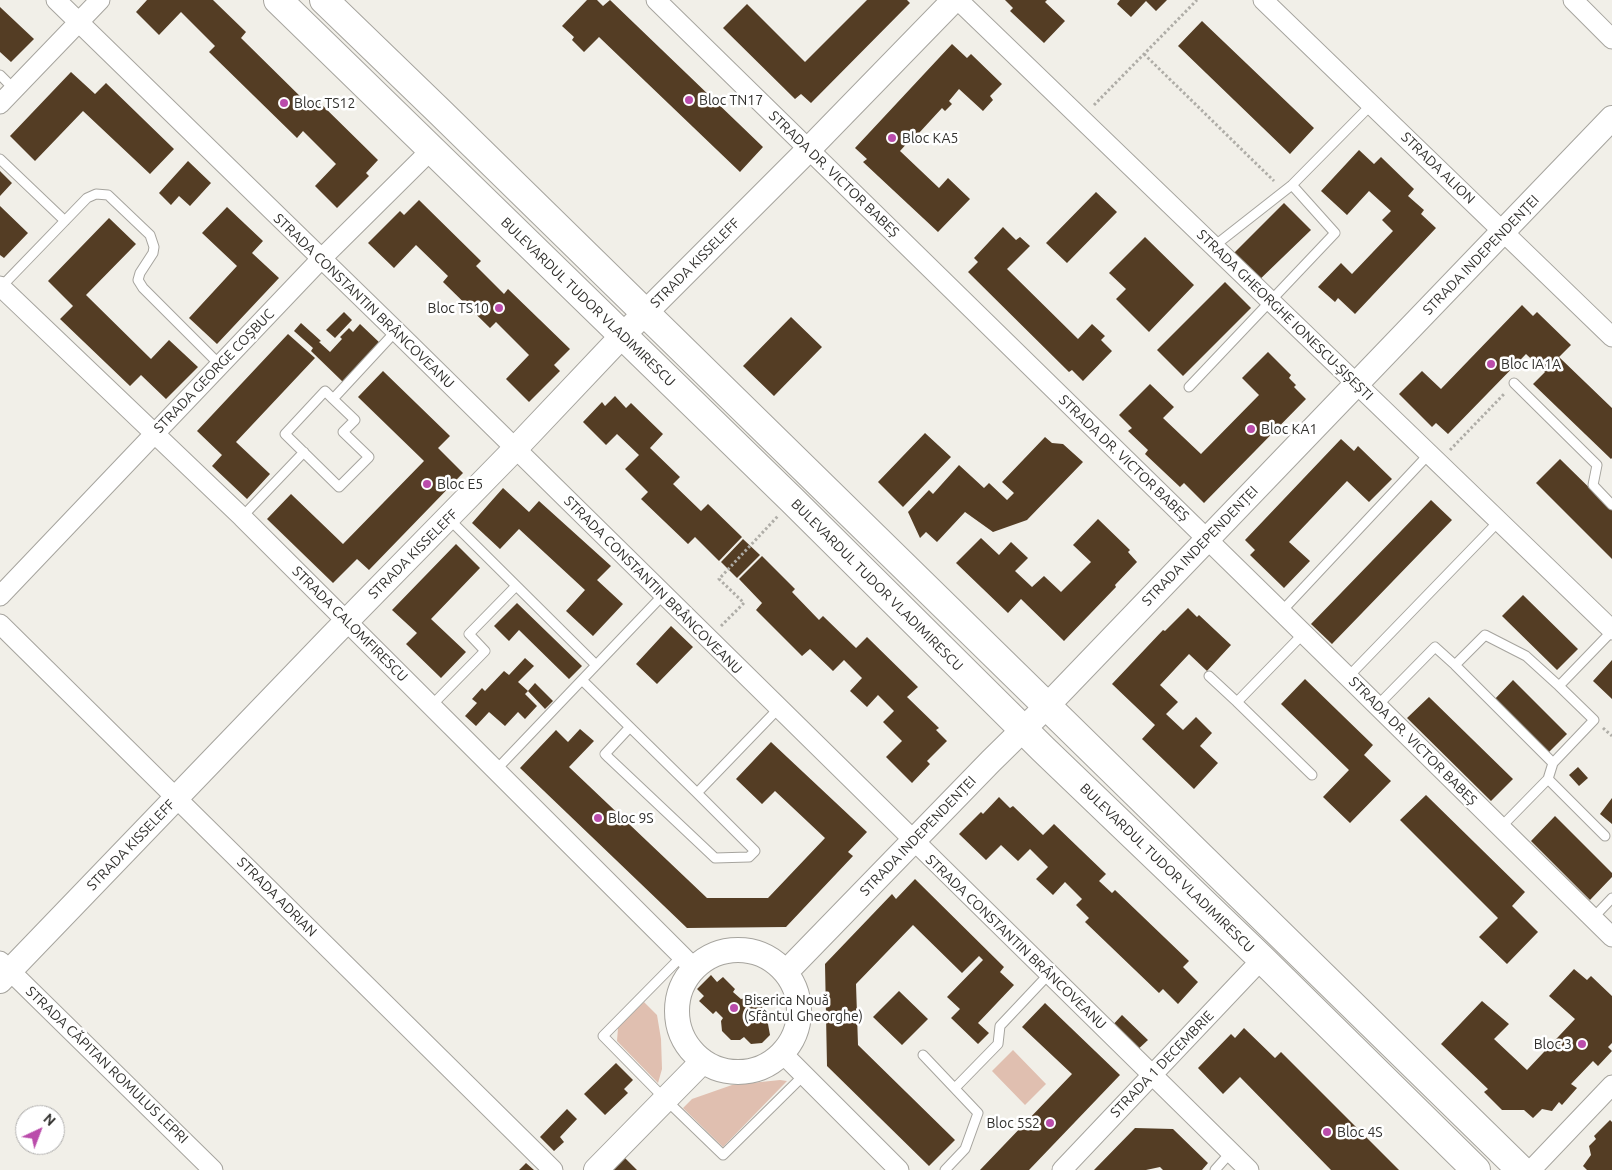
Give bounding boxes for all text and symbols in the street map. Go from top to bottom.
place label: Bloc TN17 [699,92,763,108]
marker: Bloc TN17 [683,94,695,106]
place label: Bloc TS12 [294,95,355,111]
marker: Bloc TS12 [278,97,290,109]
street label: STRADA DR. VICTOR BABEȘ [765,107,903,241]
street label: STRADA ALION [1398,129,1478,207]
place label: Bloc KA5 [902,130,958,146]
marker: Bloc KA5 [886,132,898,144]
street label: STRADA INDEPENDENȚEI [1419,192,1543,318]
street label: STRADA CONSTANTIN BRÂNCOVEANU [270,210,458,392]
street label: BULEVARDUL TUDOR VLADIMIRESCU [497,214,679,390]
street label: STRADA KISSELEFF [647,215,743,311]
street label: STRADA GHEORGHE IONESCU-ȘIȘEȘTI [1193,226,1377,404]
place label: Bloc TS10 [428,300,489,316]
marker: Bloc TS10 [493,302,505,314]
street label: STRADA GEORGE COȘBUC [150,306,278,436]
place label: Bloc IA1A [1501,356,1561,372]
marker: Bloc IA1A [1485,358,1497,370]
street label: STRADA DR. VICTOR BABEȘ [1055,391,1193,525]
place label: Bloc KA1 [1261,421,1317,437]
marker: Bloc KA1 [1245,423,1257,435]
place label: Bloc E5 [437,476,483,492]
marker: Bloc E5 [421,478,433,490]
street label: STRADA INDEPENDENȚEI [1138,483,1262,609]
street label: STRADA CONSTANTIN BRÂNCOVEANU [561,493,745,677]
street label: BULEVARDUL TUDOR VLADIMIRESCU [788,496,966,674]
street label: STRADA KISSELEFF [365,506,461,602]
street label: STRADA CALOMFIRESCU [289,563,411,685]
street label: STRADA DR. VICTOR BABEȘ [1345,673,1481,809]
street label: STRADA INDEPENDENȚEI [856,773,980,899]
street label: BULEVARDUL TUDOR VLADIMIRESCU [1076,780,1258,956]
street label: STRADA KISSELEFF [83,796,179,894]
place label: Bloc 9S [608,810,654,826]
marker: Bloc 9S [592,812,604,824]
street label: STRADA CONSTANTIN BRÂNCOVEANU [922,851,1110,1033]
street label: STRADA ADRIAN [234,854,320,940]
street label: STRADA CĂPITAN ROMULUS LEPRI [22,983,192,1147]
place label: Biserica Nouă (Sfântul Gheorghe) [744,992,863,1024]
marker: Biserica Nouă (Sfântul Gheorghe) [728,1002,740,1014]
street label: STRADA 1 DECEMBRIE [1107,1007,1217,1121]
place label: Bloc 3 [1534,1036,1572,1052]
marker: Bloc 3 [1576,1038,1588,1050]
north arrow [15,1105,65,1155]
place label: Bloc 5S2 [986,1115,1040,1131]
marker: Bloc 5S2 [1044,1117,1056,1129]
place label: Bloc 4S [1337,1124,1383,1140]
marker: Bloc 4S [1321,1126,1333,1138]

